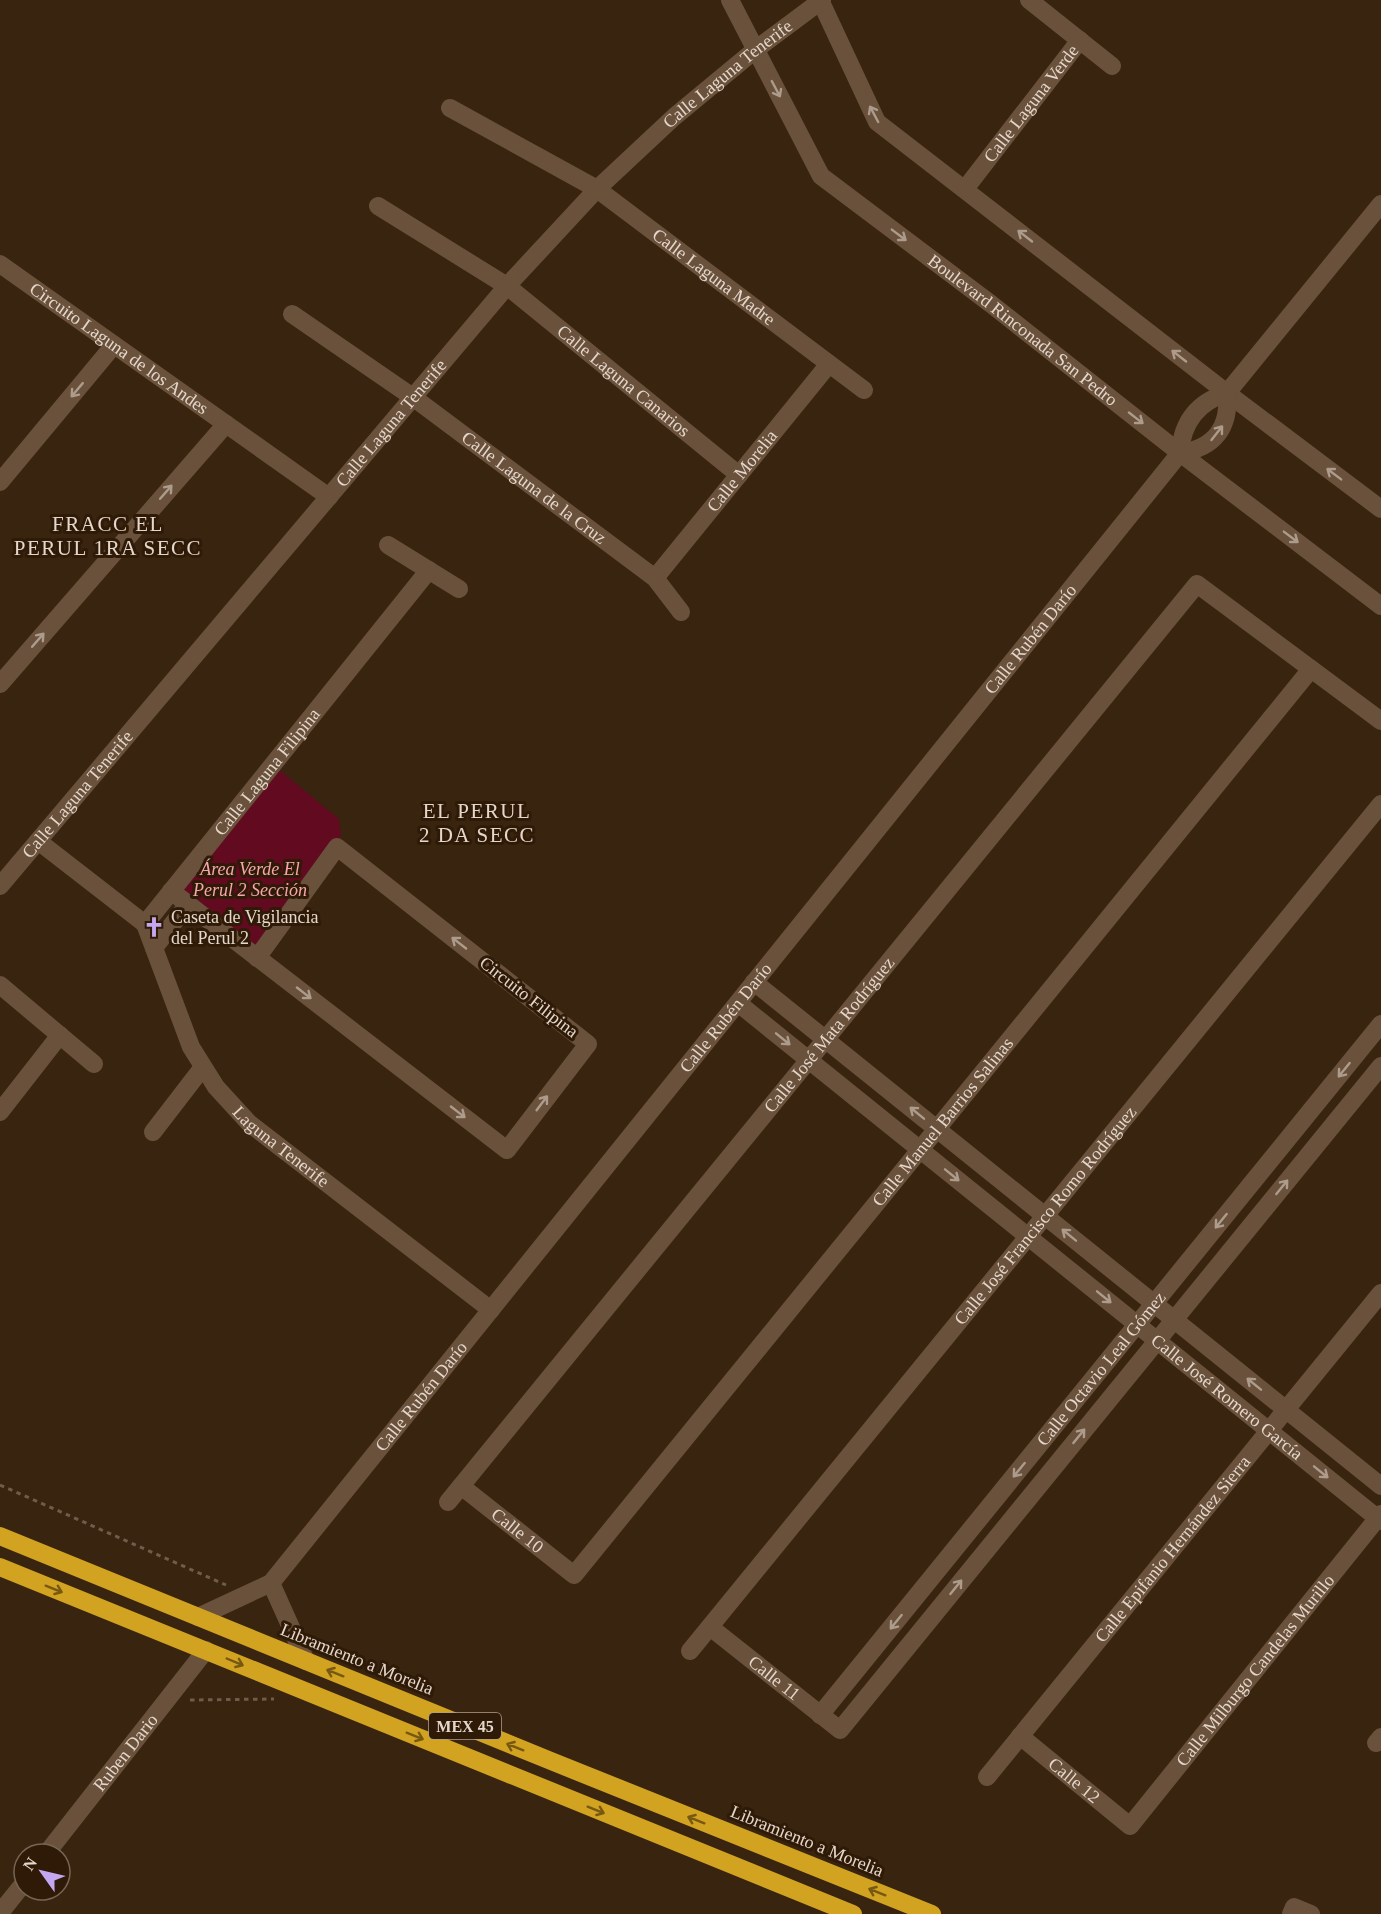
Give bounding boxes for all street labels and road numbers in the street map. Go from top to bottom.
street label: Calle Laguna Tenerife [659,16,796,132]
street label: Calle Laguna Verde [979,41,1083,166]
street label: Calle Laguna Madre [649,224,779,329]
street label: Boulevard Rinconada San Pedro [924,250,1122,410]
street label: Circuito Laguna de los Andes [26,278,212,418]
street label: Calle Laguna Canarios [553,321,694,441]
street label: Calle Laguna Tenerife [332,355,451,491]
street label: Calle Morelia [703,426,781,516]
street label: Calle Laguna de la Cruz [458,427,610,548]
street label: Calle Rubén Darío [980,580,1080,698]
street label: Calle Laguna Filipina [210,704,324,839]
street label: Calle Laguna Tenerife [18,727,137,862]
street label: Circuito Filipina [476,952,582,1042]
street label: Calle José Mata Rodríguez [760,953,898,1117]
street label: Calle Rubén Darío [676,959,776,1077]
street label: Calle Manuel Barrios Salinas [868,1033,1017,1210]
street label: Laguna Tenerife [229,1102,333,1191]
street label: Calle José Francisco Romo Rodríguez [950,1102,1140,1329]
street label: Calle Octavio Leal Gómez [1033,1288,1170,1450]
street label: Calle José Romero García [1147,1330,1307,1464]
street label: Calle Rubén Darío [371,1338,471,1455]
street label: Calle Epifanio Hernández Sierra [1091,1452,1254,1646]
street label: Calle 10 [488,1504,548,1557]
street label: Calle Milburgo Candelas Murillo [1172,1570,1338,1770]
street label: Libramiento a Morelia [278,1619,436,1699]
street label: Calle 11 [745,1651,804,1704]
street label: Ruben Dario [89,1710,162,1795]
road number: MEX 45 [429,1713,501,1739]
street label: Calle 12 [1044,1753,1104,1807]
street label: Libramiento a Morelia [728,1801,886,1881]

